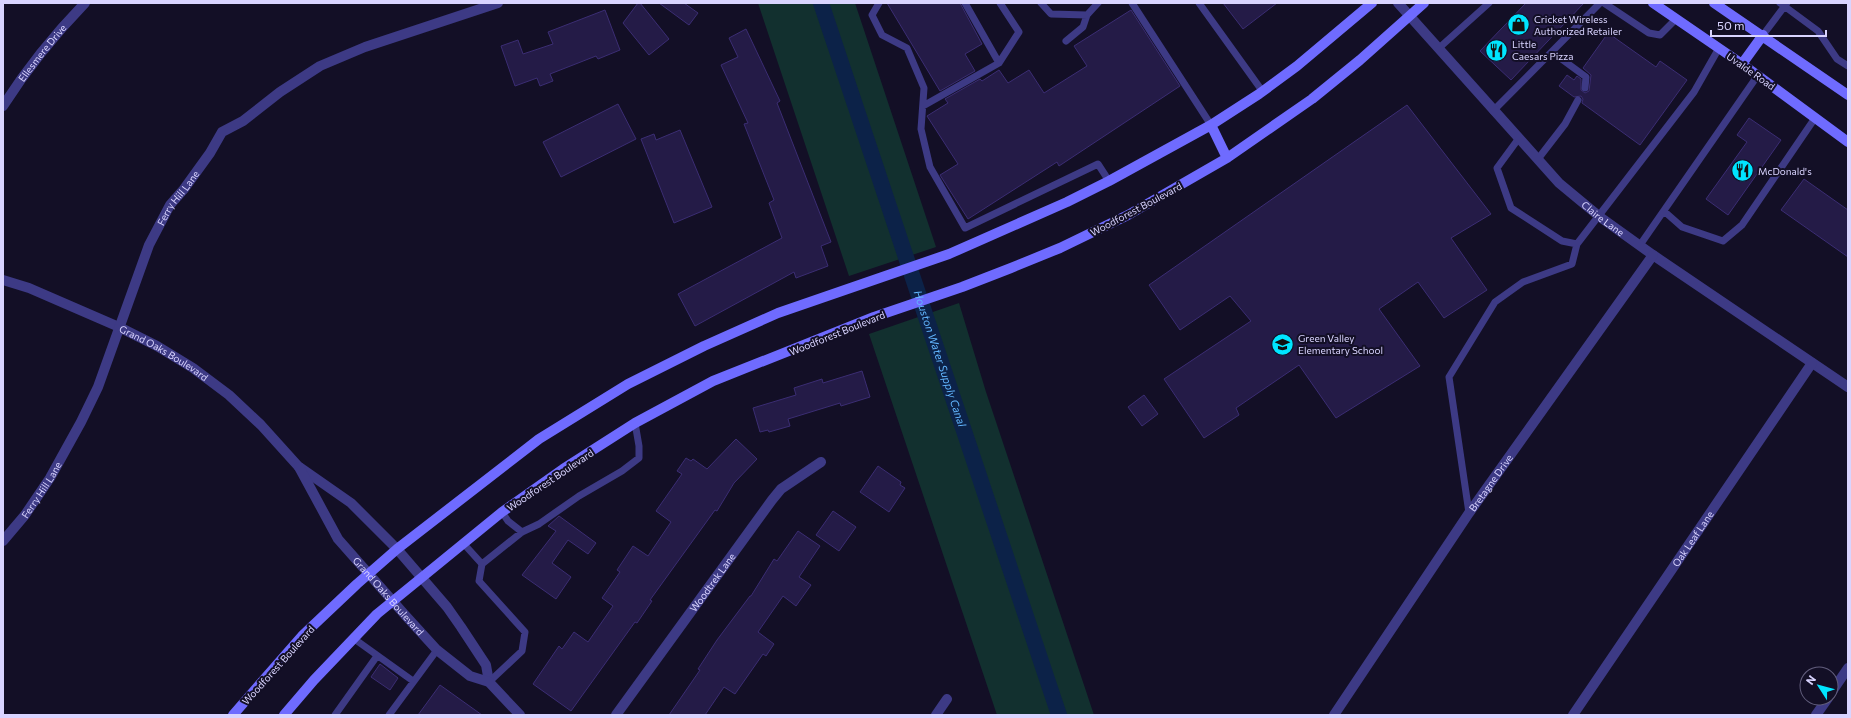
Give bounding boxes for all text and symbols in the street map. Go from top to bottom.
shop icon: Cricket Wireless Authorized Retailer [1506,12,1532,38]
scale bar [1711,12,1826,38]
place label: Cricket Wireless Authorized Retailer [1534,13,1622,37]
text: 50 m [1717,18,1745,32]
street label: Ellesmere Drive [15,22,69,84]
restaurant icon: Little Caesars Pizza [1483,37,1509,63]
place label: Little Caesars Pizza [1512,38,1573,62]
street label: Uvalde Road [1724,50,1778,92]
restaurant icon: McDonald's [1730,158,1756,184]
place label: McDonald's [1758,165,1812,177]
street label: Ferry Hill Lane [154,168,201,227]
street label: Woodforest Boulevard [1088,180,1184,238]
street label: Claire Lane [1579,198,1627,238]
water label: Houston Water Supply Canal [912,289,969,429]
street label: Woodforest Boulevard [787,308,887,358]
street label: Grand Oaks Boulevard [117,322,211,383]
school or university icon: Green Valley Elementary School [1270,331,1296,357]
place label: Green Valley Elementary School [1298,332,1383,356]
street label: Woodforest Boulevard [504,446,596,514]
street label: Bretagne Drive [1466,452,1515,514]
street label: Ferry Hill Lane [19,460,64,520]
street label: Oak Leaf Lane [1669,509,1716,569]
street label: Woodtrek Lane [687,550,738,614]
street label: Grand Oaks Boulevard [350,554,427,638]
street label: Woodforest Boulevard [239,623,317,707]
north arrow [1799,666,1839,706]
text: N [1803,673,1818,687]

